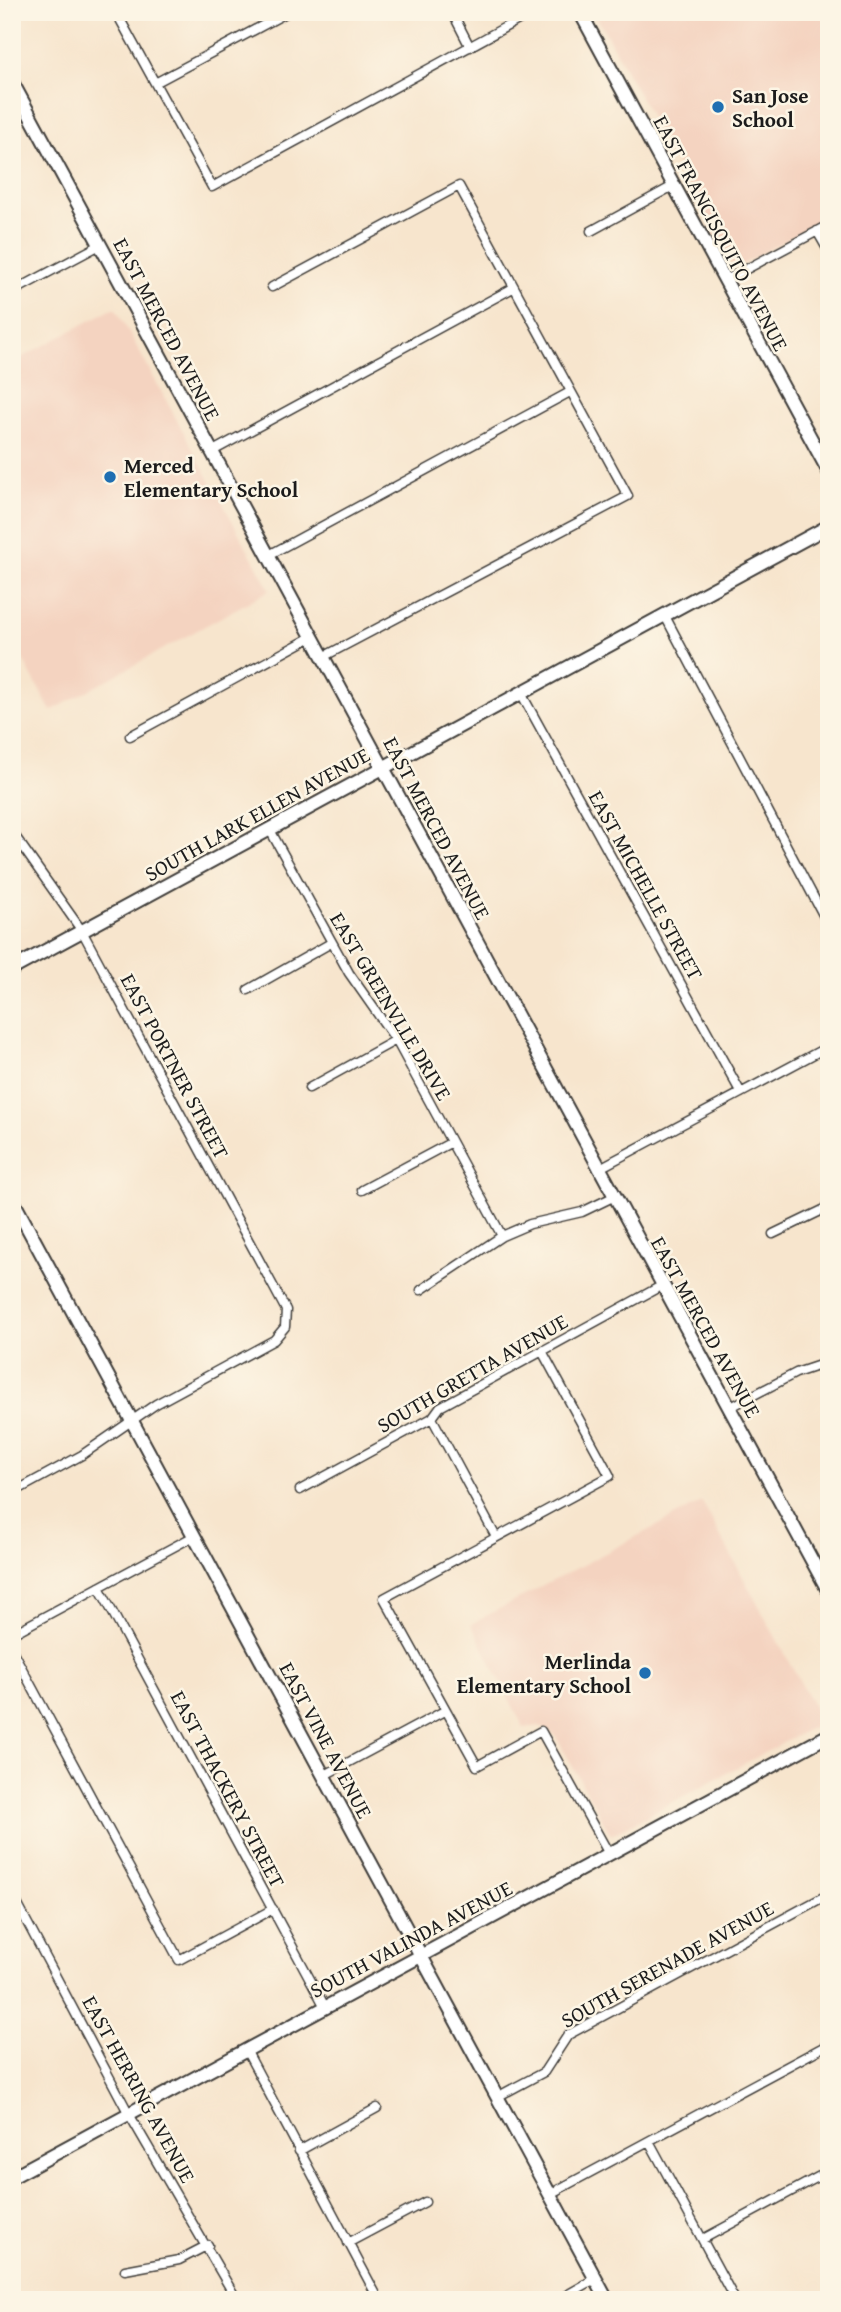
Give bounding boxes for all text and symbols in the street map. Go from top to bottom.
place label: San Jose School [732,80,809,135]
marker: San Jose School [710,99,726,115]
street label: EAST FRANCISQUITO AVENUE [646,110,797,357]
street label: EAST MERCED AVENUE [106,232,229,426]
place label: Merced Elementary School [124,450,299,505]
marker: Merced Elementary School [102,469,118,485]
street label: EAST MERCED AVENUE [376,731,499,925]
street label: SOUTH LARK ELLEN AVENUE [139,739,375,889]
street label: EAST MICHELLE STREET [581,785,711,986]
street label: EAST GREENVLLE DRIVE [322,906,460,1106]
street label: EAST PORTNER STREET [113,968,237,1164]
street label: EAST MERCED AVENUE [643,1231,769,1424]
street label: SOUTH GRETTA AVENUE [371,1305,573,1440]
place label: Merlinda Elementary School [457,1646,631,1701]
street label: EAST VINE AVENUE [272,1656,380,1824]
marker: Merlinda Elementary School [637,1665,653,1681]
street label: EAST THACKERY STREET [163,1685,293,1893]
street label: SOUTH VALINDA AVENUE [304,1872,518,2006]
street label: SOUTH SERENADE AVENUE [555,1892,779,2035]
street label: EAST HERRING AVENUE [75,1990,204,2188]

